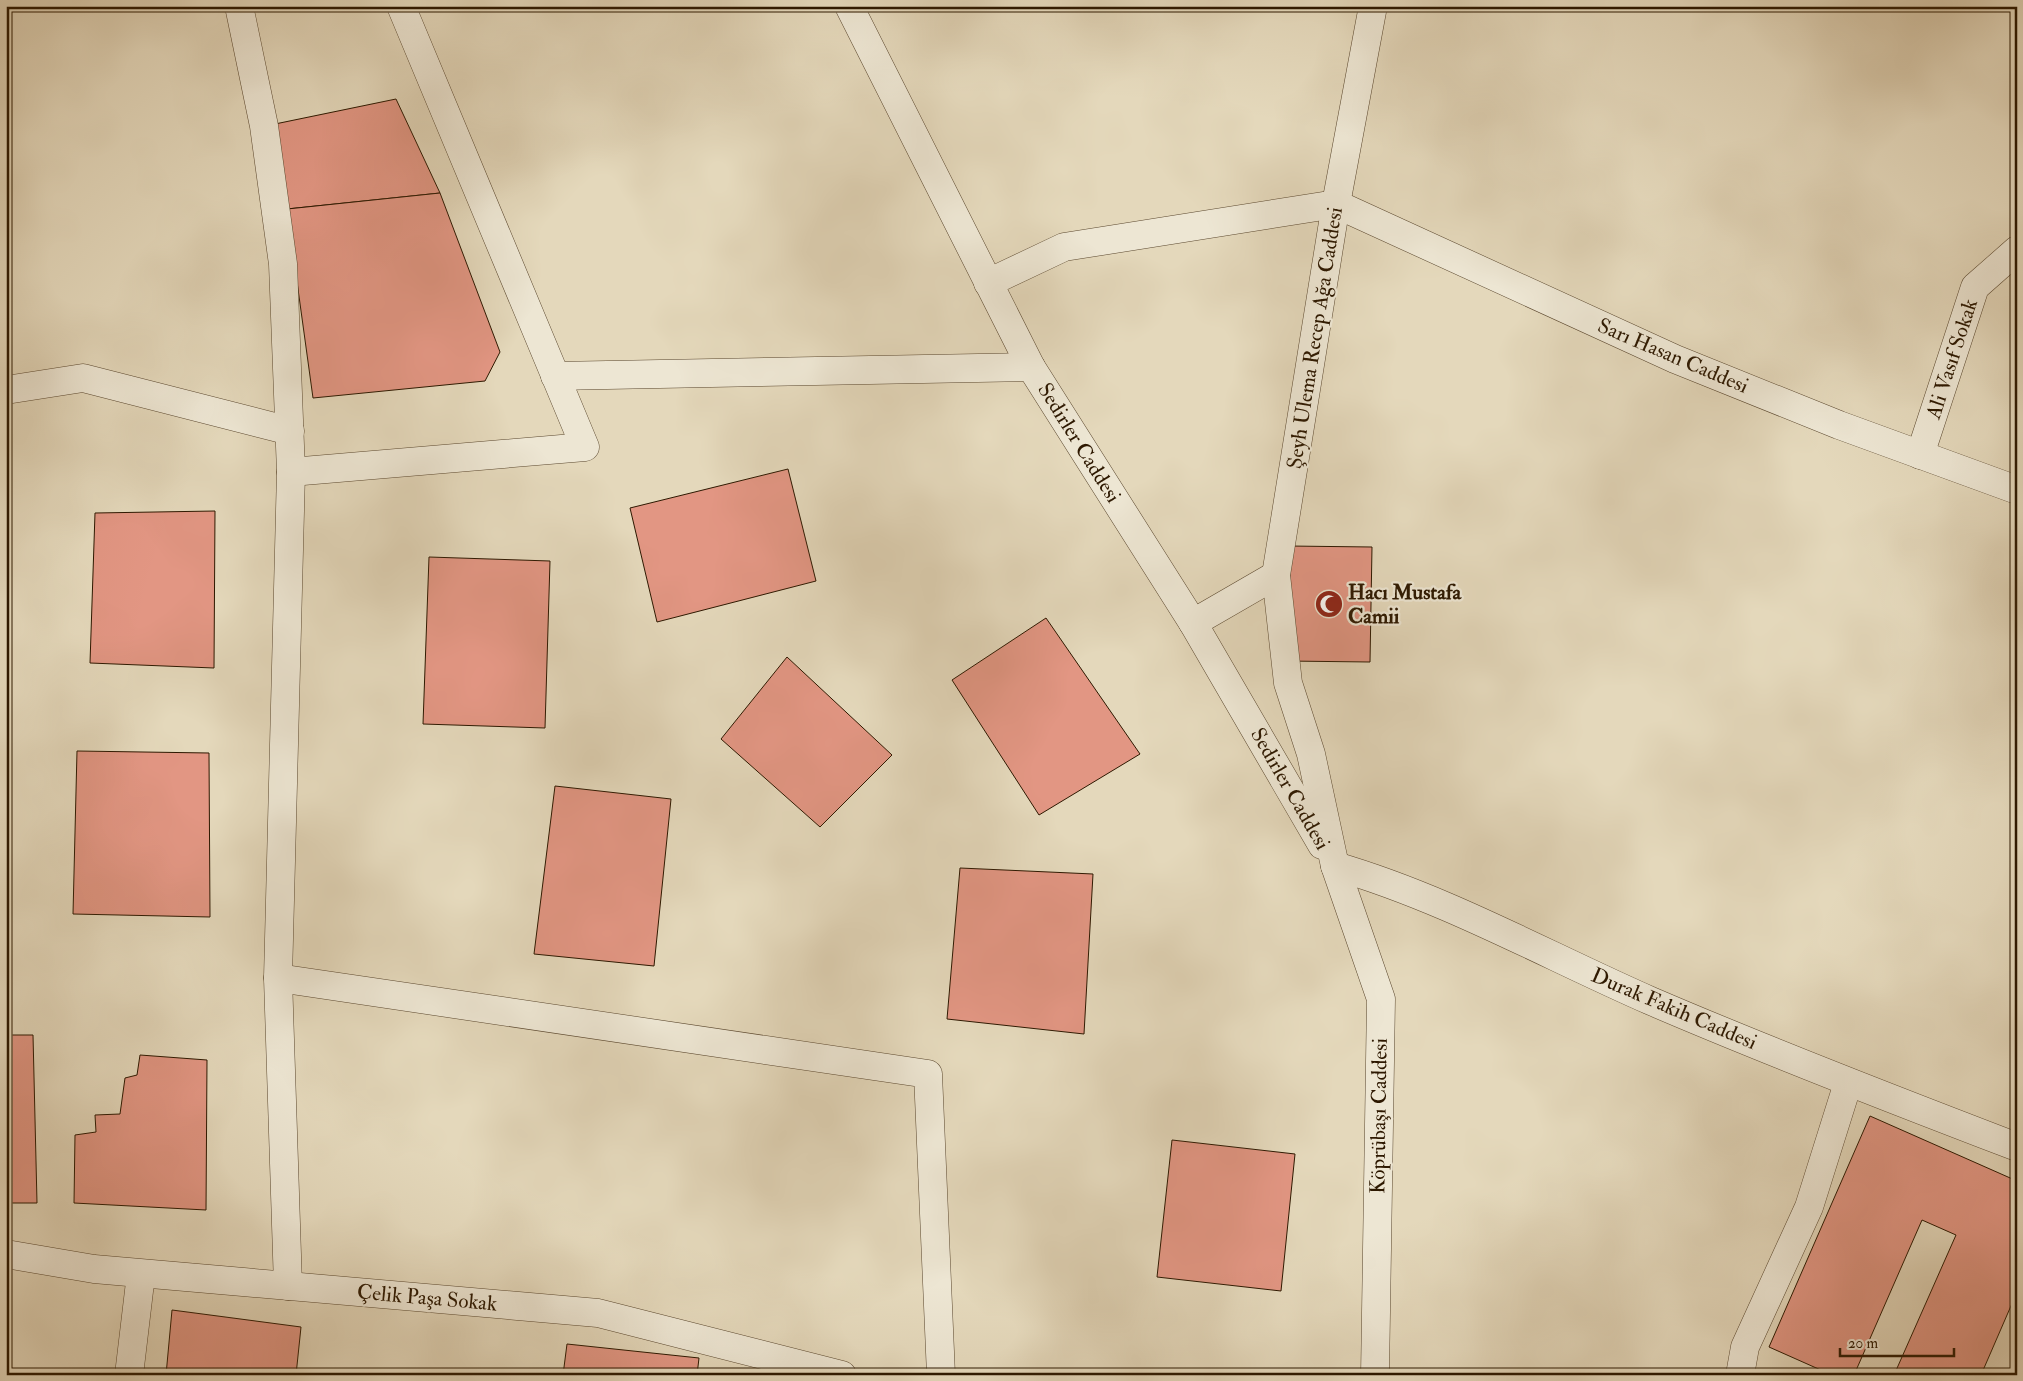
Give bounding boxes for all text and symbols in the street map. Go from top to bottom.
street label: Şeyh Ulema Recep Ağa Caddesi [1281,205,1349,471]
street label: Ali Vasıf Sokak [1920,296,1984,423]
street label: Sarı Hasan Caddesi [1594,312,1753,400]
street label: Sedirler Caddesi [1031,378,1127,508]
place label: Hacı Mustafa Camii [1348,579,1463,630]
mosque icon: Hacı Mustafa Camii [1314,589,1344,619]
street label: Sedirler Caddesi [1244,723,1336,855]
street label: Durak Fakih Caddesi [1587,962,1761,1056]
street label: Köprübaşı Caddesi [1364,1037,1394,1194]
street label: Çelik Paşa Sokak [356,1278,498,1318]
scale bar [1840,1326,1954,1358]
text: 20 m [1848,1334,1878,1353]

